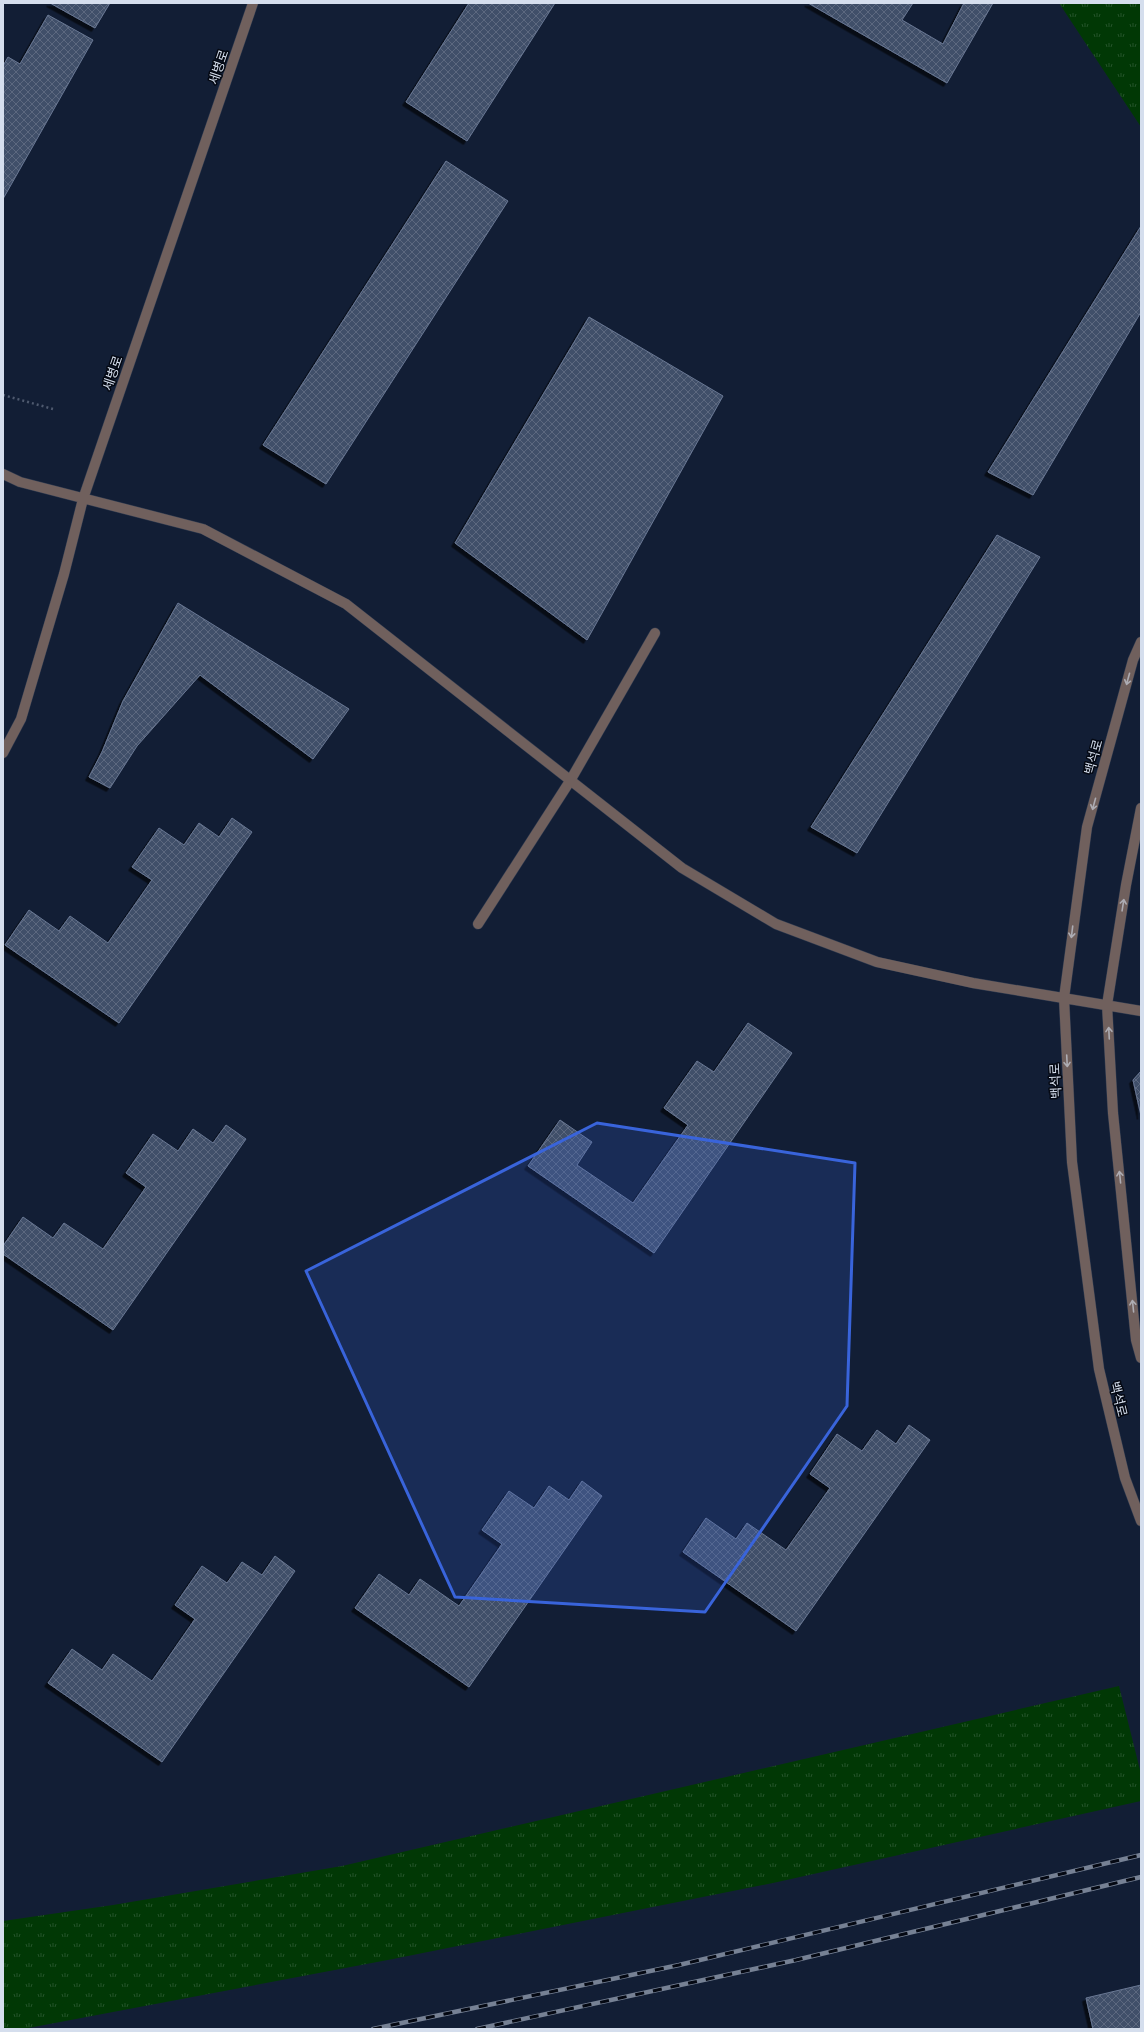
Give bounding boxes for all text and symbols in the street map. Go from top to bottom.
street label: 세병로 [203,47,232,87]
street label: 세병로 [97,353,126,393]
one-way arrow [1124,672,1131,685]
street label: 백석로 [1079,737,1106,777]
one-way arrow [1090,797,1097,810]
one-way arrow [1119,899,1127,912]
one-way arrow [1068,925,1076,938]
one-way arrow [1105,1027,1112,1040]
one-way arrow [1064,1055,1071,1068]
street label: 백석로 [1044,1063,1065,1099]
one-way arrow [1116,1171,1123,1184]
one-way arrow [1129,1300,1136,1313]
street label: 백석로 [1106,1379,1133,1419]

